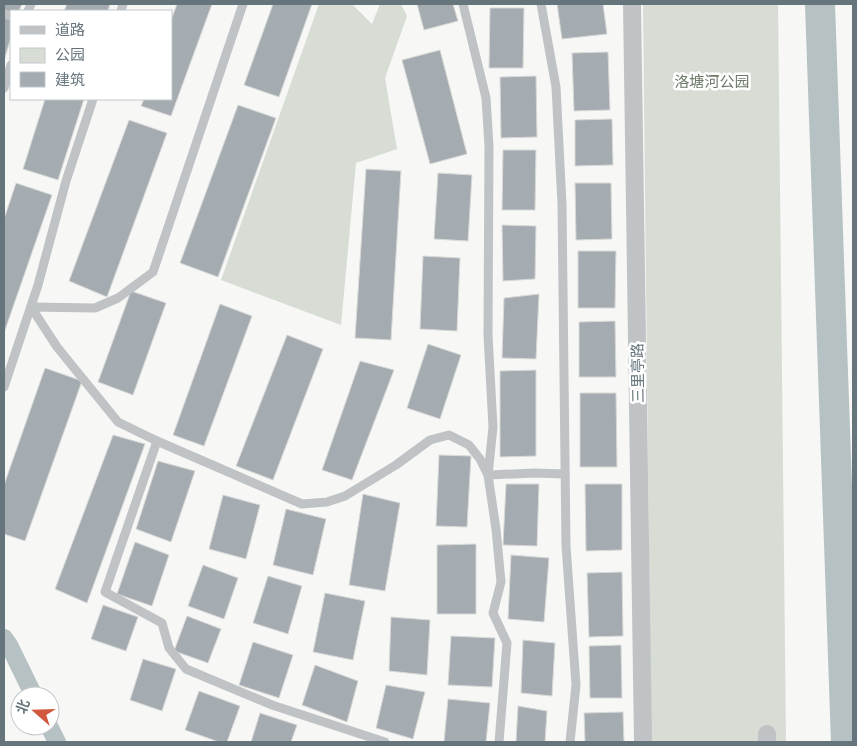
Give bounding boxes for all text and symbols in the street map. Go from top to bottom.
legend [10,10,172,100]
text: 道路 [55,22,85,38]
text: 公园 [55,47,85,63]
text: 建筑 [55,72,85,88]
park label: 洛塘河公园 [674,73,750,90]
street label: 三里亭路 [629,343,647,403]
north arrow [10,686,60,736]
text: 北 [14,698,33,716]

